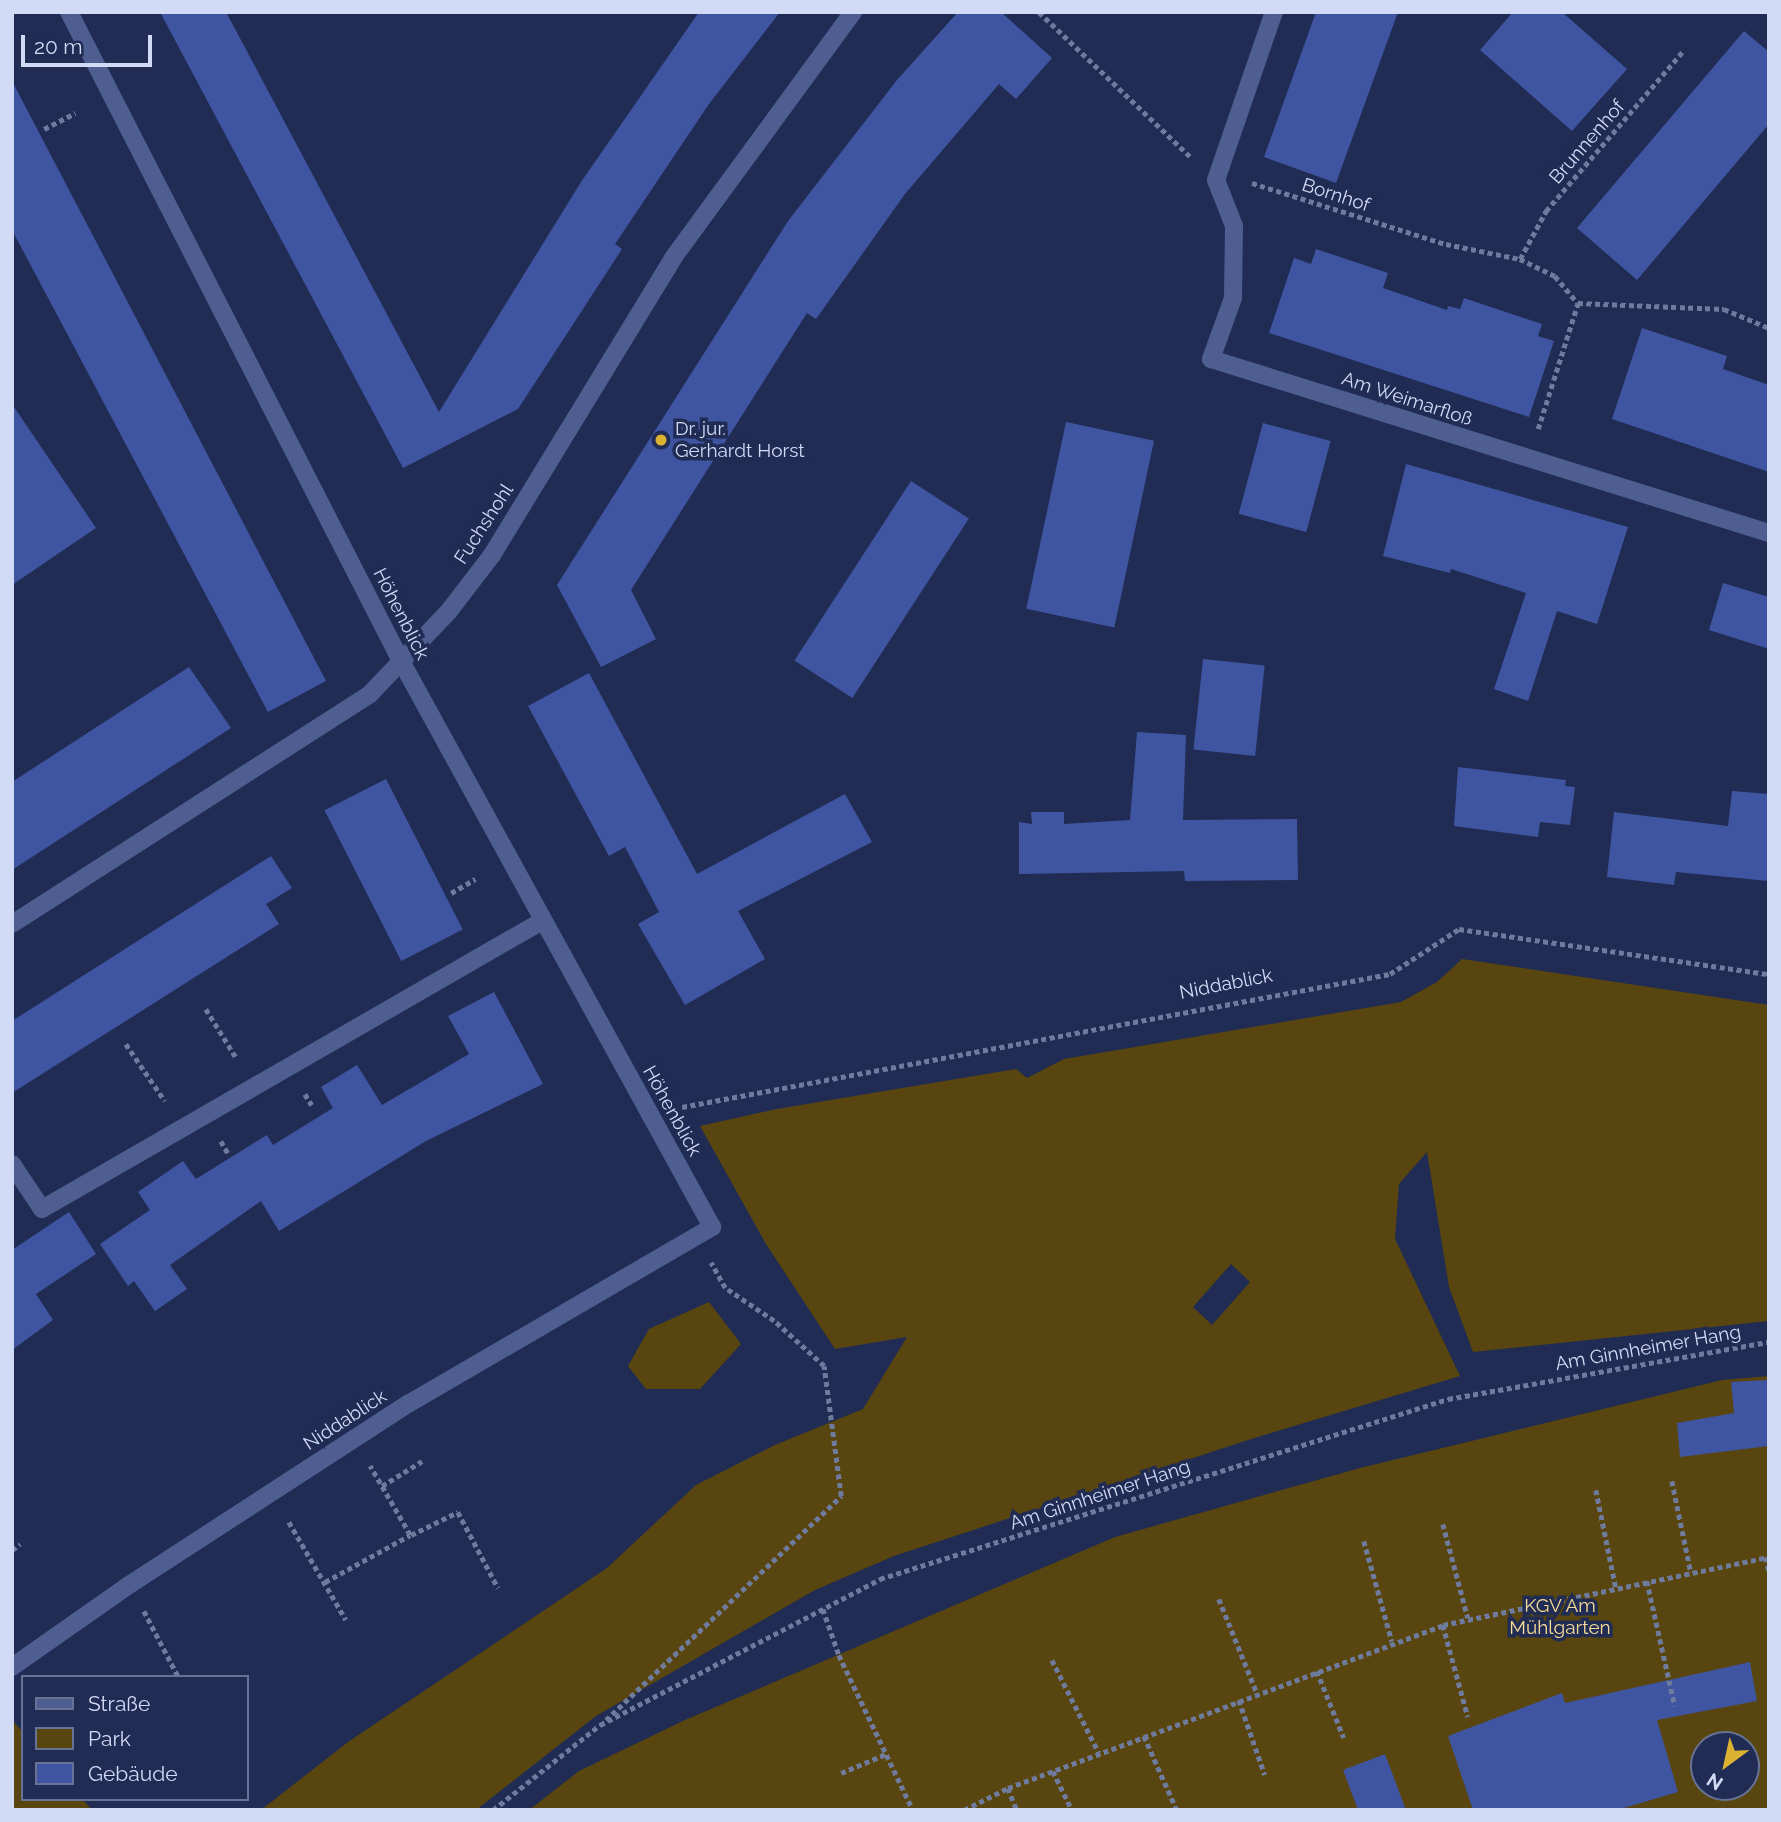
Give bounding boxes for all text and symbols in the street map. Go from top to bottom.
scale bar [24,21,156,65]
text: 20 m [34,34,82,59]
street label: Brunnenhof [1544,95,1630,189]
street label: Bornhof [1299,173,1373,217]
street label: Am Weimarfloß [1339,367,1475,431]
place label: Dr. jur. Gerhardt Horst [675,418,805,462]
marker: Dr. jur. Gerhardt Horst [653,432,669,448]
street label: Fuchshohl [450,480,518,568]
street label: Höhenblick [368,564,434,664]
street label: Niddablick [1178,964,1274,1004]
street label: Höhenblick [638,1062,706,1160]
street label: Am Ginnheimer Hang [1553,1320,1743,1376]
street label: Niddablick [299,1385,391,1455]
street label: Am Ginnheimer Hang [1007,1455,1193,1535]
park label: KGV Am Mühlgarten [1509,1595,1611,1639]
legend [21,1675,248,1801]
text: Straße [88,1691,150,1716]
text: Park [88,1726,131,1751]
north arrow [1690,1731,1760,1801]
text: Gebäude [88,1761,178,1786]
text: N [1703,1769,1727,1795]

